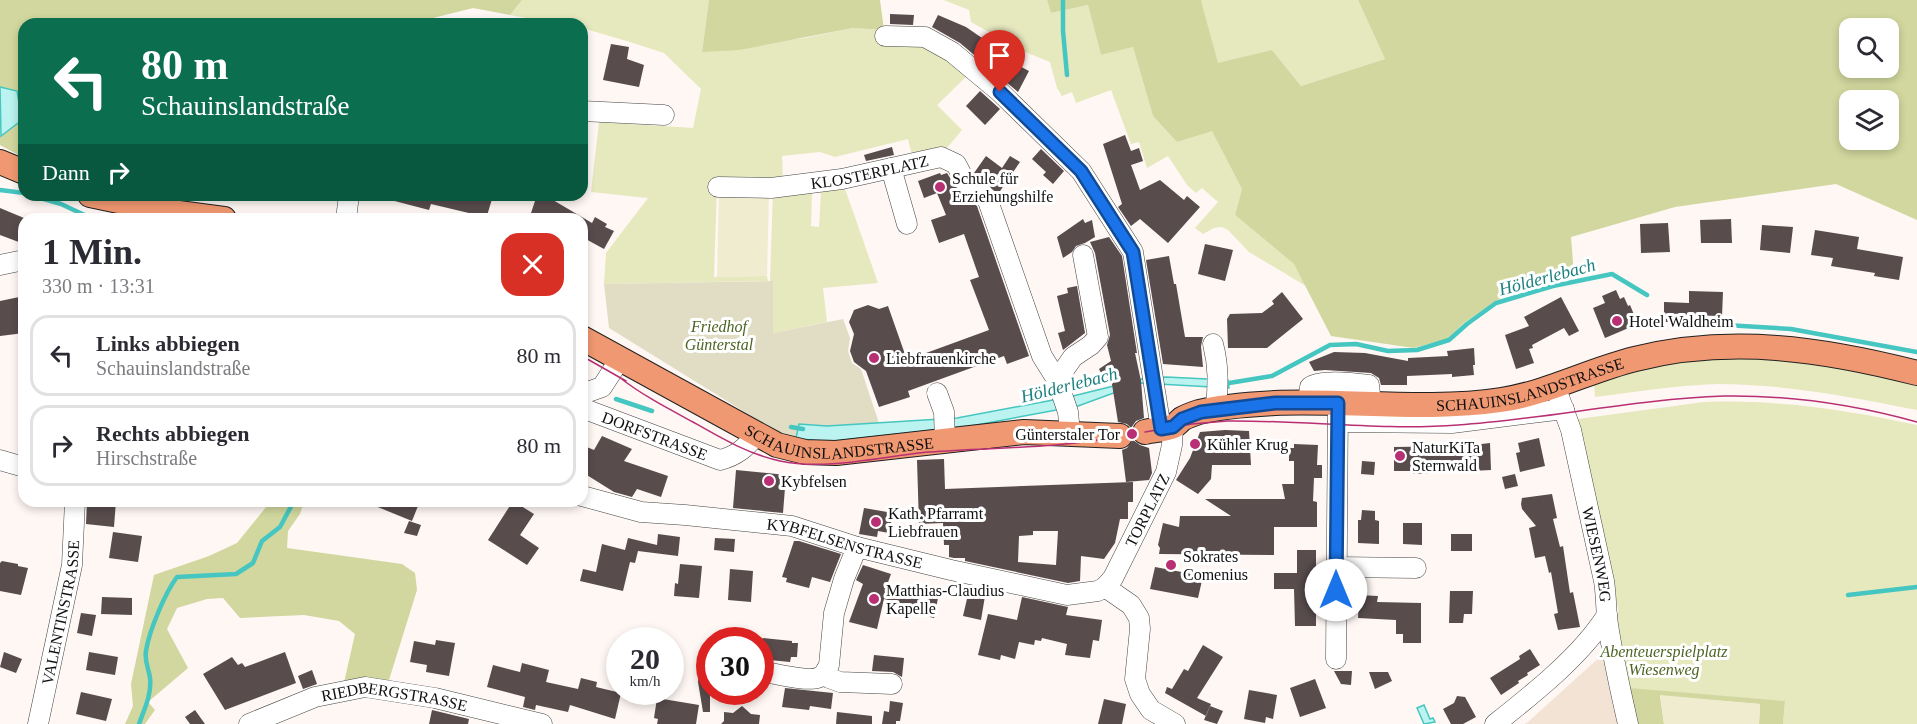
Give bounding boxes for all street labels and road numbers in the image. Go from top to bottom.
street label: KLOSTERPLATZ [810,152,930,192]
street label: SCHAUINSLANDSTRASSE [1436,355,1626,414]
street label: DORFSTRASSE [600,408,710,464]
street label: SCHAUINSLANDSTRASSE [742,421,935,462]
street label: TORPLATZ [1122,471,1173,550]
street label: WIESENWEG [1579,505,1614,603]
street label: KYBFELSENSTRASSE [766,515,924,572]
street label: VALENTINSTRASSE [39,540,82,686]
street label: RIEDBERGSTRASSE [320,678,469,715]

